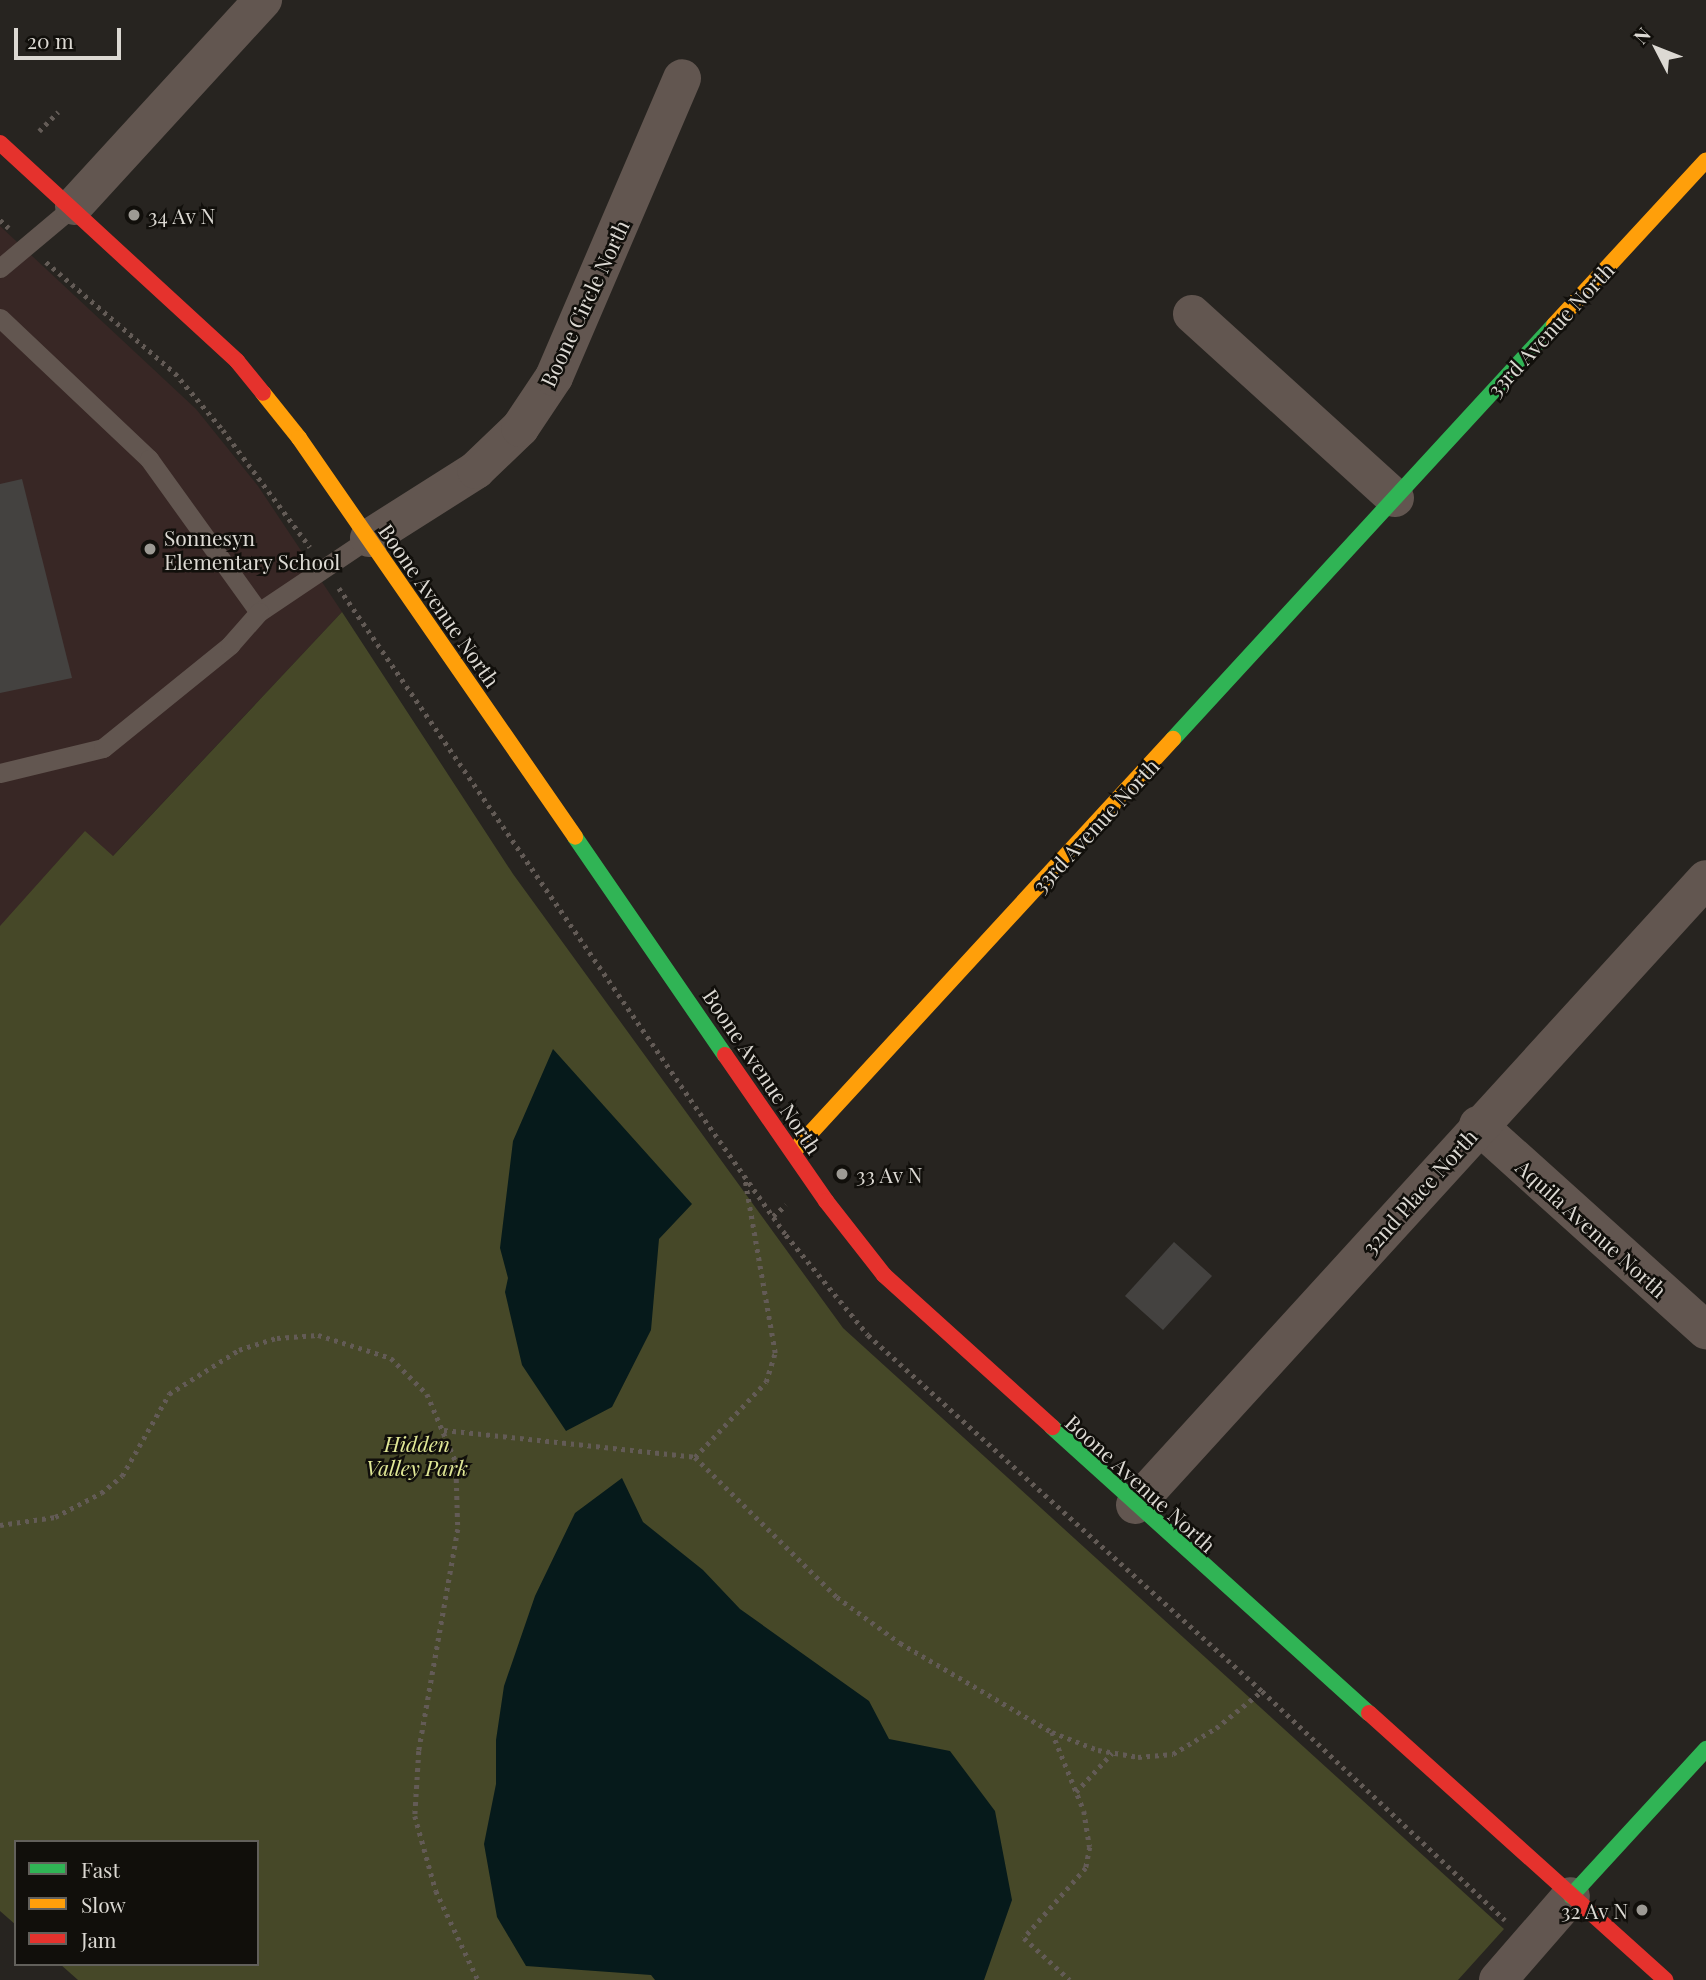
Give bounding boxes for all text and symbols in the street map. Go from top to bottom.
scale bar [18,14,124,58]
north arrow [1622,14,1692,84]
text: N [1627,21,1656,49]
text: 20 m [27,26,74,54]
place label: 34 Av N [148,202,217,228]
marker: 34 Av N [126,207,142,223]
street label: Boone Circle North [534,216,634,390]
street label: 33rd Avenue North [1481,256,1619,402]
street label: Boone Avenue North [374,518,506,692]
place label: Sonnesyn Elementary School [164,524,341,574]
marker: Sonnesyn Elementary School [142,541,158,557]
street label: 33rd Avenue North [1026,752,1164,898]
street label: Boone Avenue North [698,983,828,1159]
street label: 32nd Place North [1356,1123,1482,1259]
street label: Aquila Avenue North [1511,1153,1673,1303]
place label: 33 Av N [856,1161,924,1187]
marker: 33 Av N [834,1166,850,1182]
street label: Boone Avenue North [1060,1409,1222,1557]
park label: Hidden Valley Park [366,1430,468,1480]
legend [14,1840,259,1966]
text: Fast [81,1855,120,1883]
text: Slow [81,1890,126,1918]
place label: 32 Av N [1560,1897,1628,1923]
marker: 32 Av N [1634,1902,1650,1918]
text: Jam [81,1925,117,1953]

